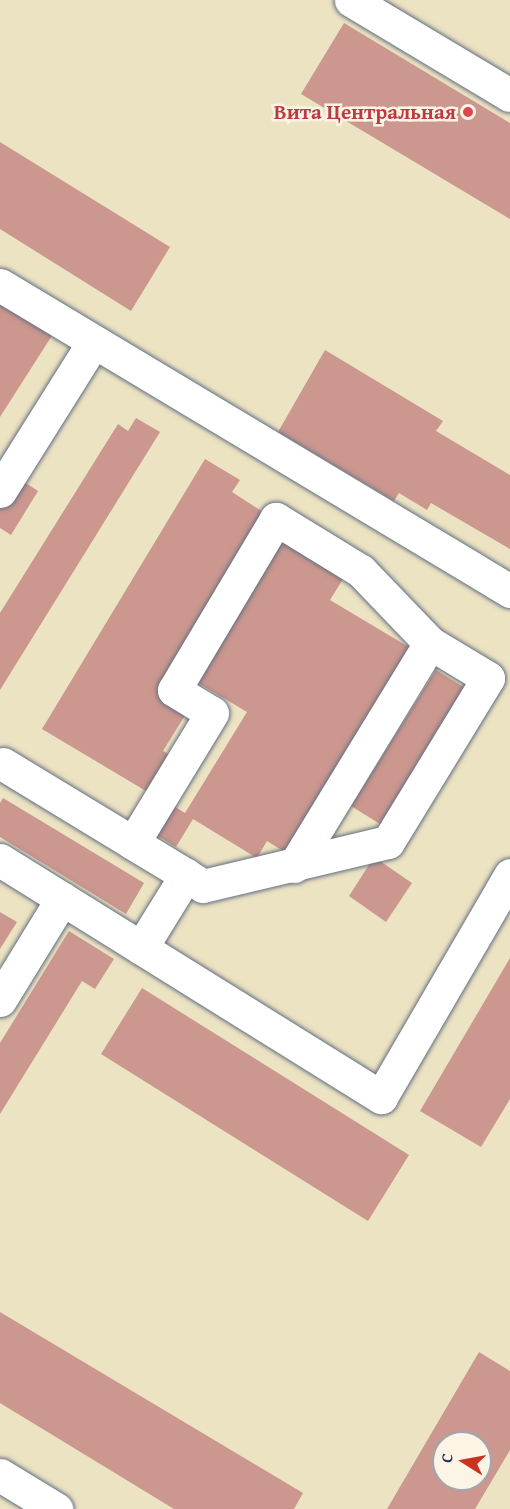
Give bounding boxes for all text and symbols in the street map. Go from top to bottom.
place label: Вита Центральная [274,99,456,125]
marker: Вита Центральная [461,105,475,119]
north arrow [432,1431,492,1491]
text: С [434,1451,459,1465]

